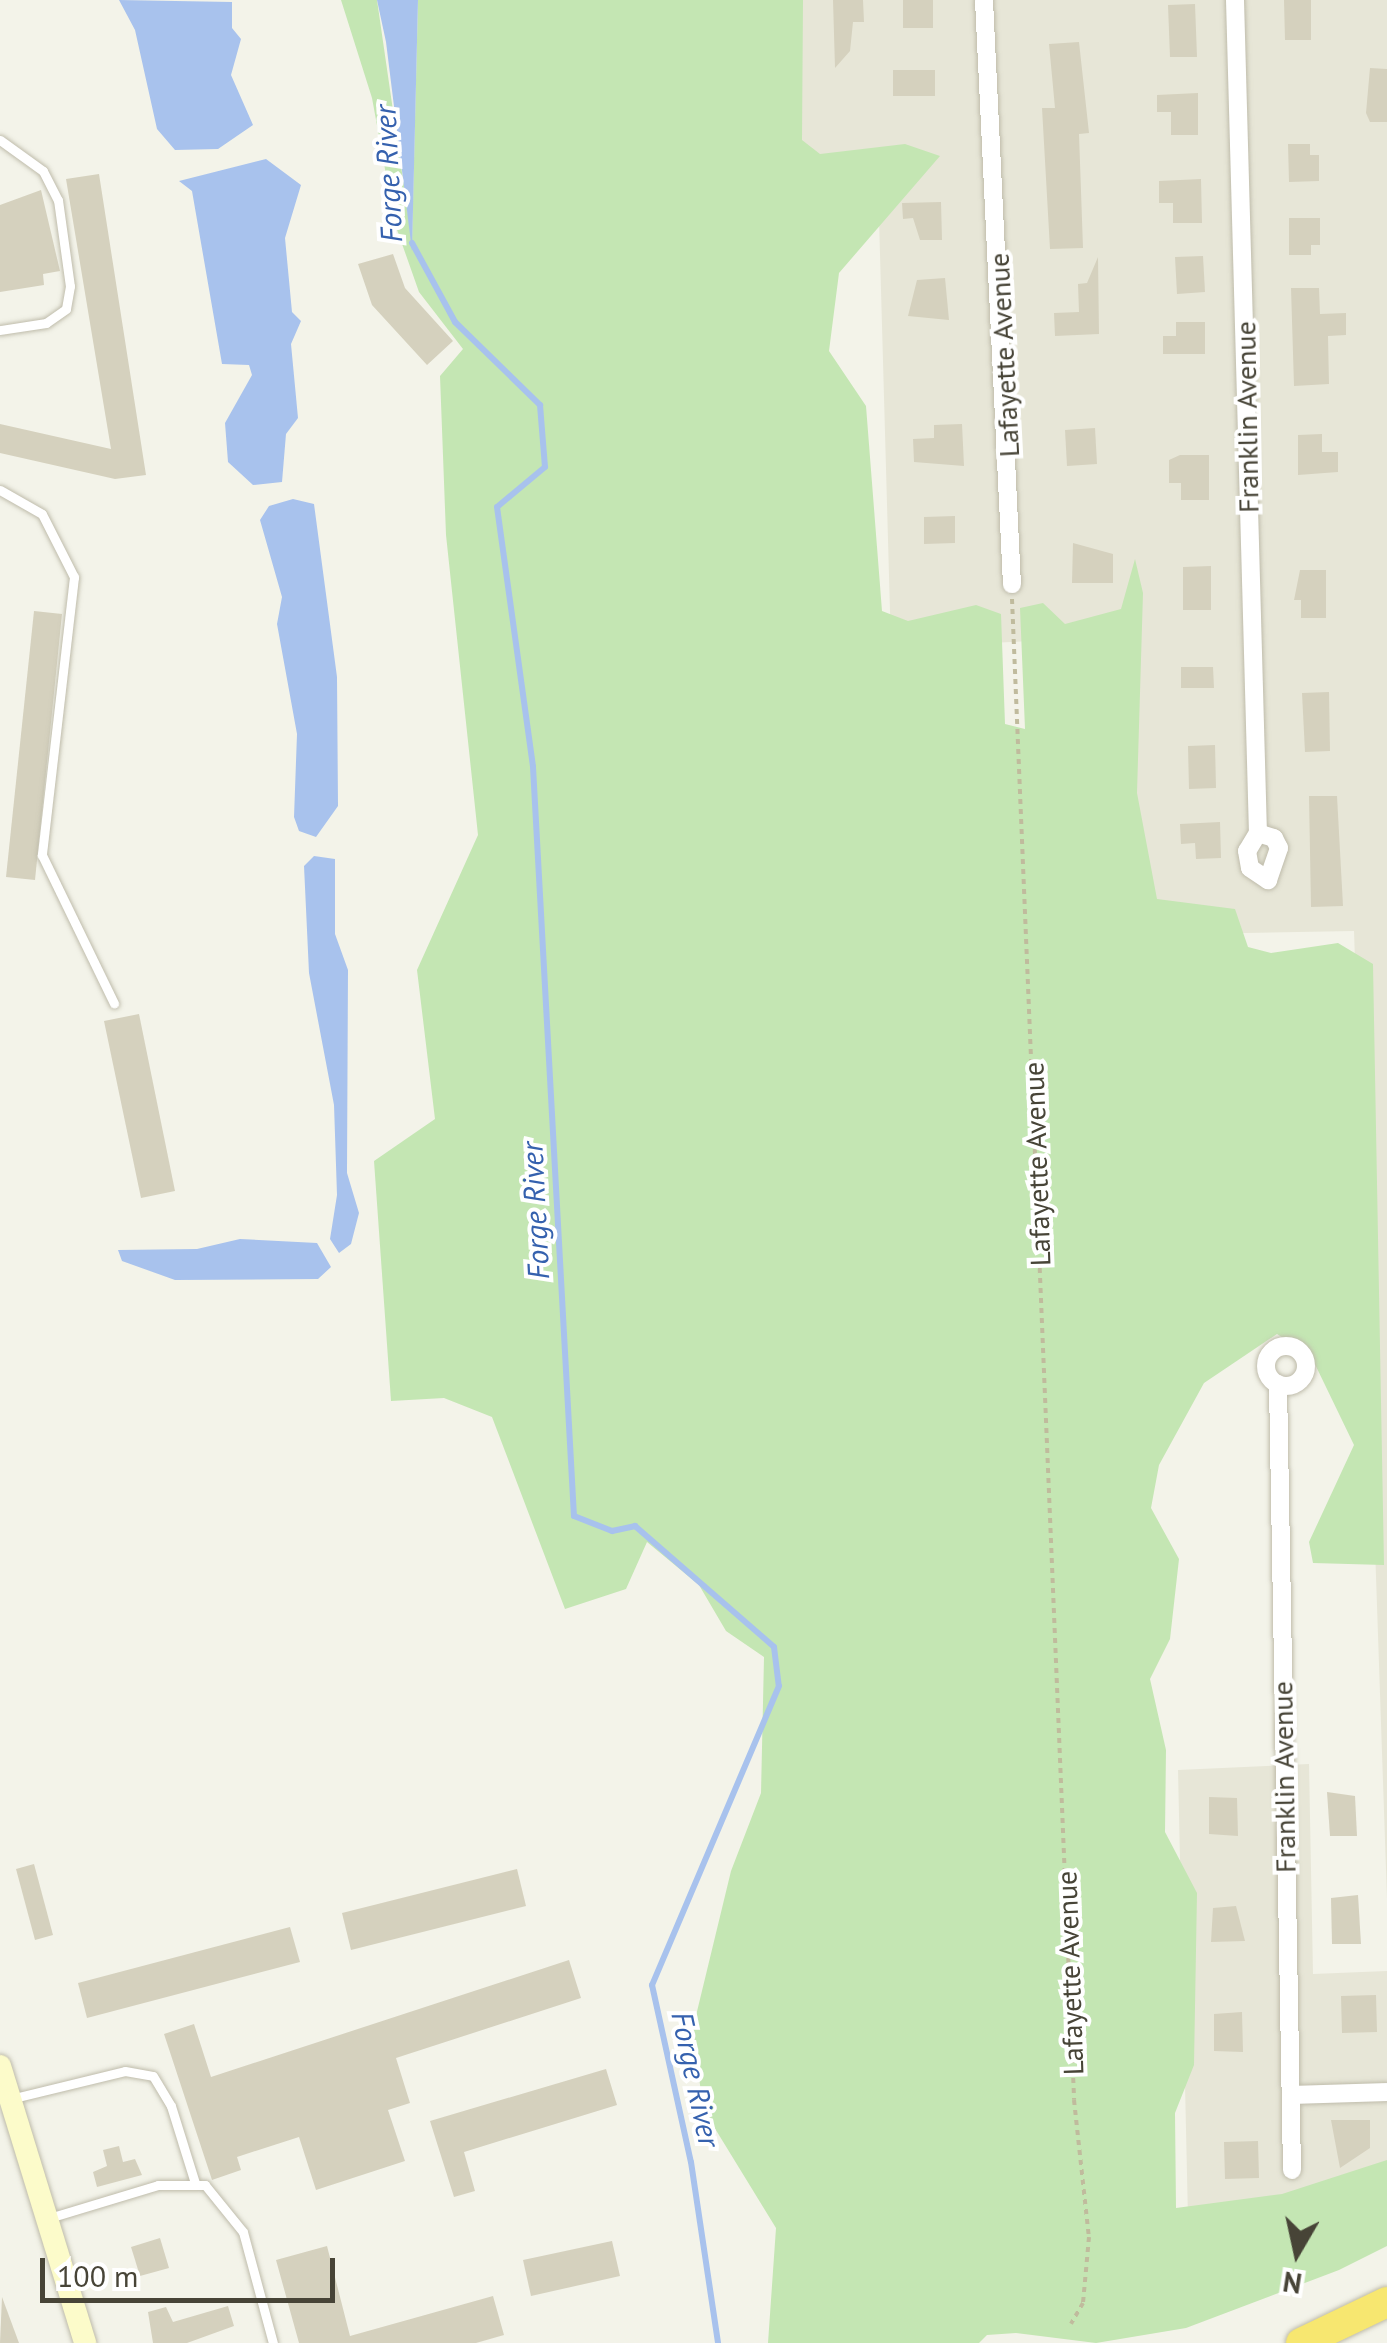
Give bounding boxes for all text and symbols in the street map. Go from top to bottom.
water label: Forge River [366,104,410,244]
street label: Lafayette Avenue [982,252,1026,458]
street label: Franklin Avenue [1229,320,1265,514]
street label: Lafayette Avenue [1017,1061,1057,1267]
water label: Forge River [513,1141,557,1281]
street label: Franklin Avenue [1266,1680,1302,1874]
street label: Lafayette Avenue [1050,1870,1090,2076]
water label: Forge River [664,2008,728,2150]
north arrow [1247,2203,1347,2303]
scale bar [45,2238,340,2300]
text: 100 m [57,2256,138,2295]
text: N [1280,2263,1304,2303]

